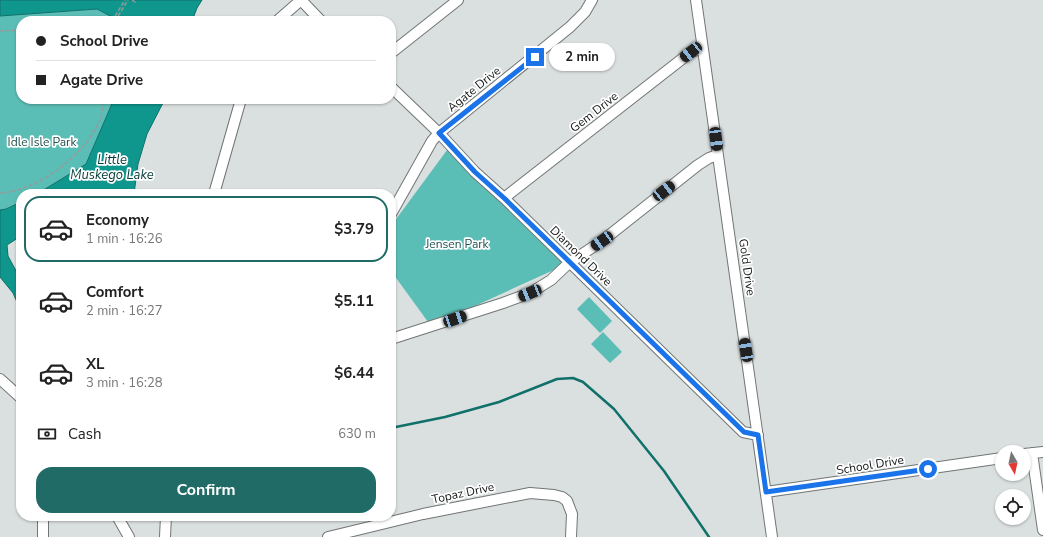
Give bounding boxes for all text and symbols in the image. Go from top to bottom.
text: School Drive [60,31,148,51]
car [678,40,704,64]
callout: 2 min [549,43,615,71]
route end [526,48,544,66]
text: 2 min [565,48,599,66]
street label: Agate Drive [444,63,504,115]
text: Agate Drive [60,70,143,90]
street label: Gem Drive [567,88,621,136]
car [709,126,723,152]
park label: Idle Isle Park [8,134,77,150]
water label: Little Muskego Lake [70,151,154,184]
car [651,179,677,203]
text: Economy [86,210,149,230]
icon: car [38,211,74,247]
text: $3.79 [334,219,374,239]
street label: Diamond Drive [547,222,615,290]
car [589,229,615,253]
text: 1 min · 16:26 [86,230,162,248]
park label: Jensen Park [424,236,490,252]
street label: Gold Drive [735,237,759,297]
text: Comfort [86,282,143,302]
icon: car [38,283,74,319]
car [517,283,543,303]
text: $5.11 [334,291,374,311]
text: 2 min · 16:27 [86,302,162,320]
car [442,309,468,329]
car [738,337,754,363]
text: XL [86,354,105,374]
icon: car [38,355,74,391]
text: $6.44 [334,363,374,383]
text: 3 min · 16:28 [86,374,162,392]
icon: cash [36,423,58,445]
text: Cash [68,424,102,444]
text: 630 m [338,425,376,443]
north arrow [995,445,1031,481]
map controls [995,445,1031,525]
street label: School Drive [835,452,905,478]
route start [919,460,937,478]
button: Confirm [36,467,376,513]
street label: Topaz Drive [430,479,496,507]
button: locate [995,489,1031,525]

